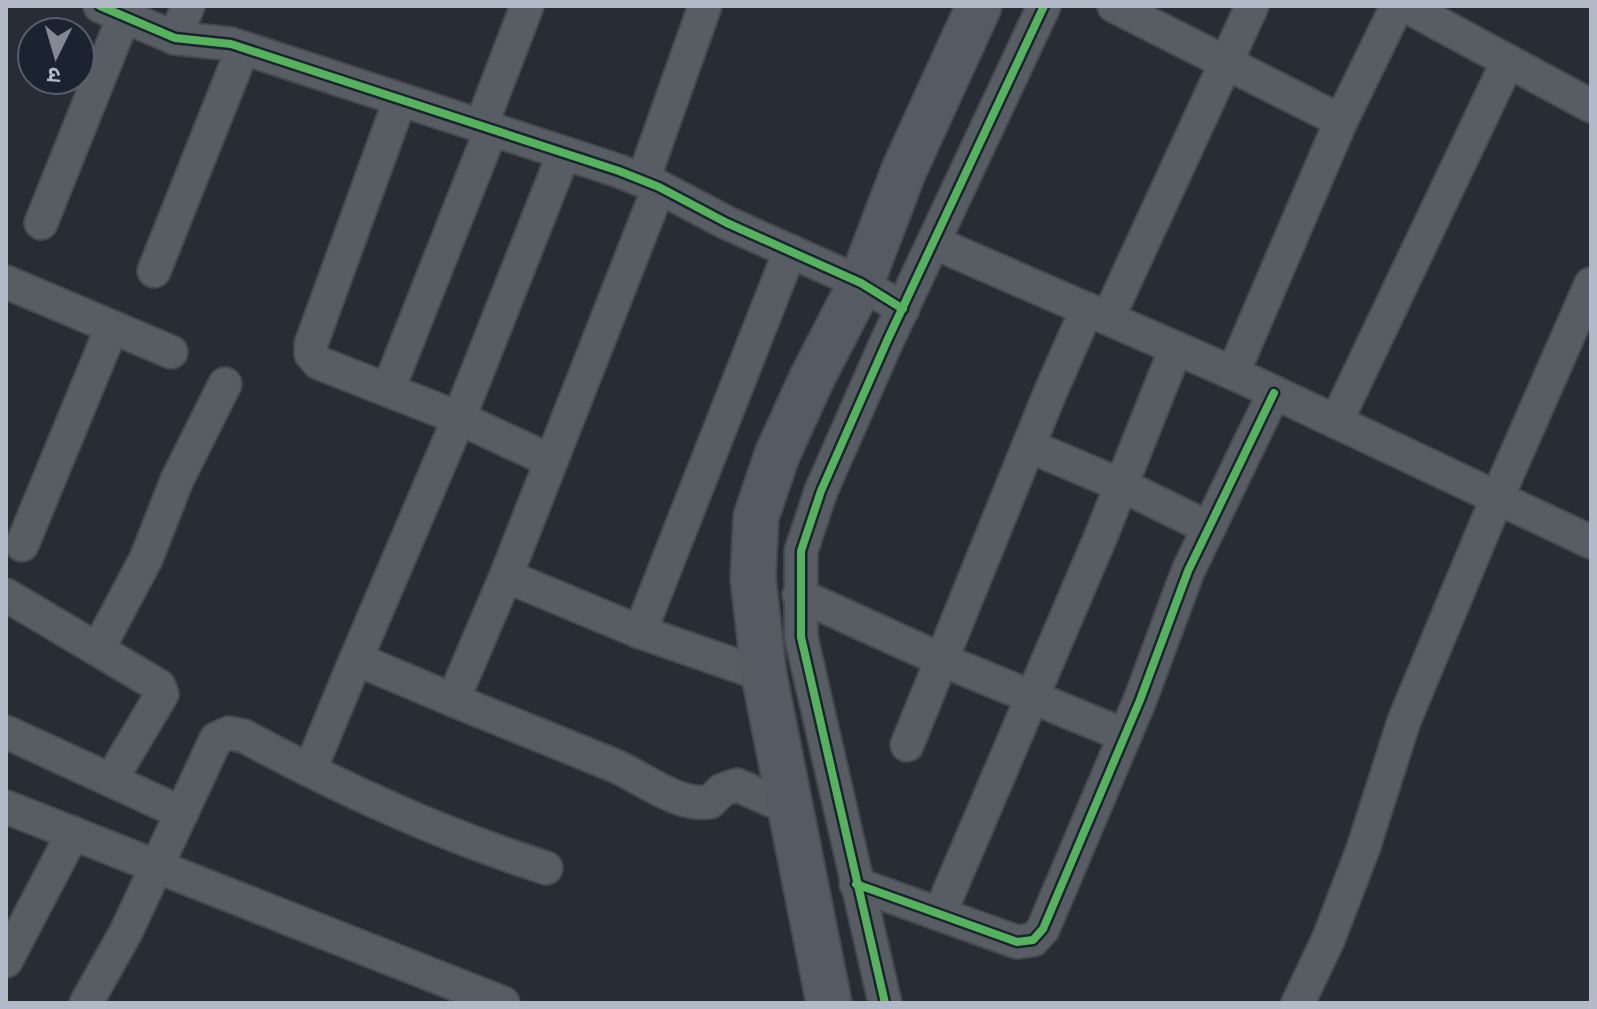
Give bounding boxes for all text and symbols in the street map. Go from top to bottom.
north arrow [16,16,96,96]
text: उ [46,62,62,90]

